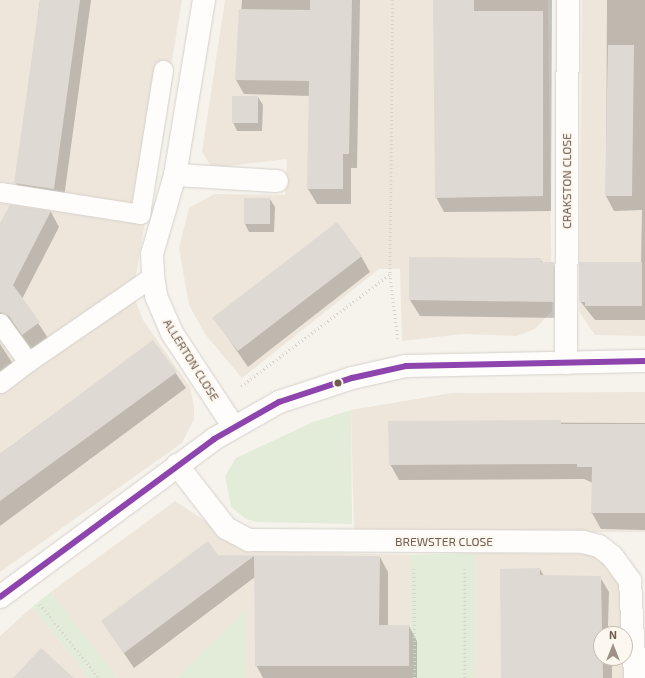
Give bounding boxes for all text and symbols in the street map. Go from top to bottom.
street label: CRAKSTON CLOSE [560,133,574,229]
street label: ALLERTON CLOSE [160,316,222,404]
unlabelled marker [333,378,343,388]
street label: BREWSTER CLOSE [395,535,493,549]
north arrow [593,626,633,666]
text: N [609,628,617,641]

